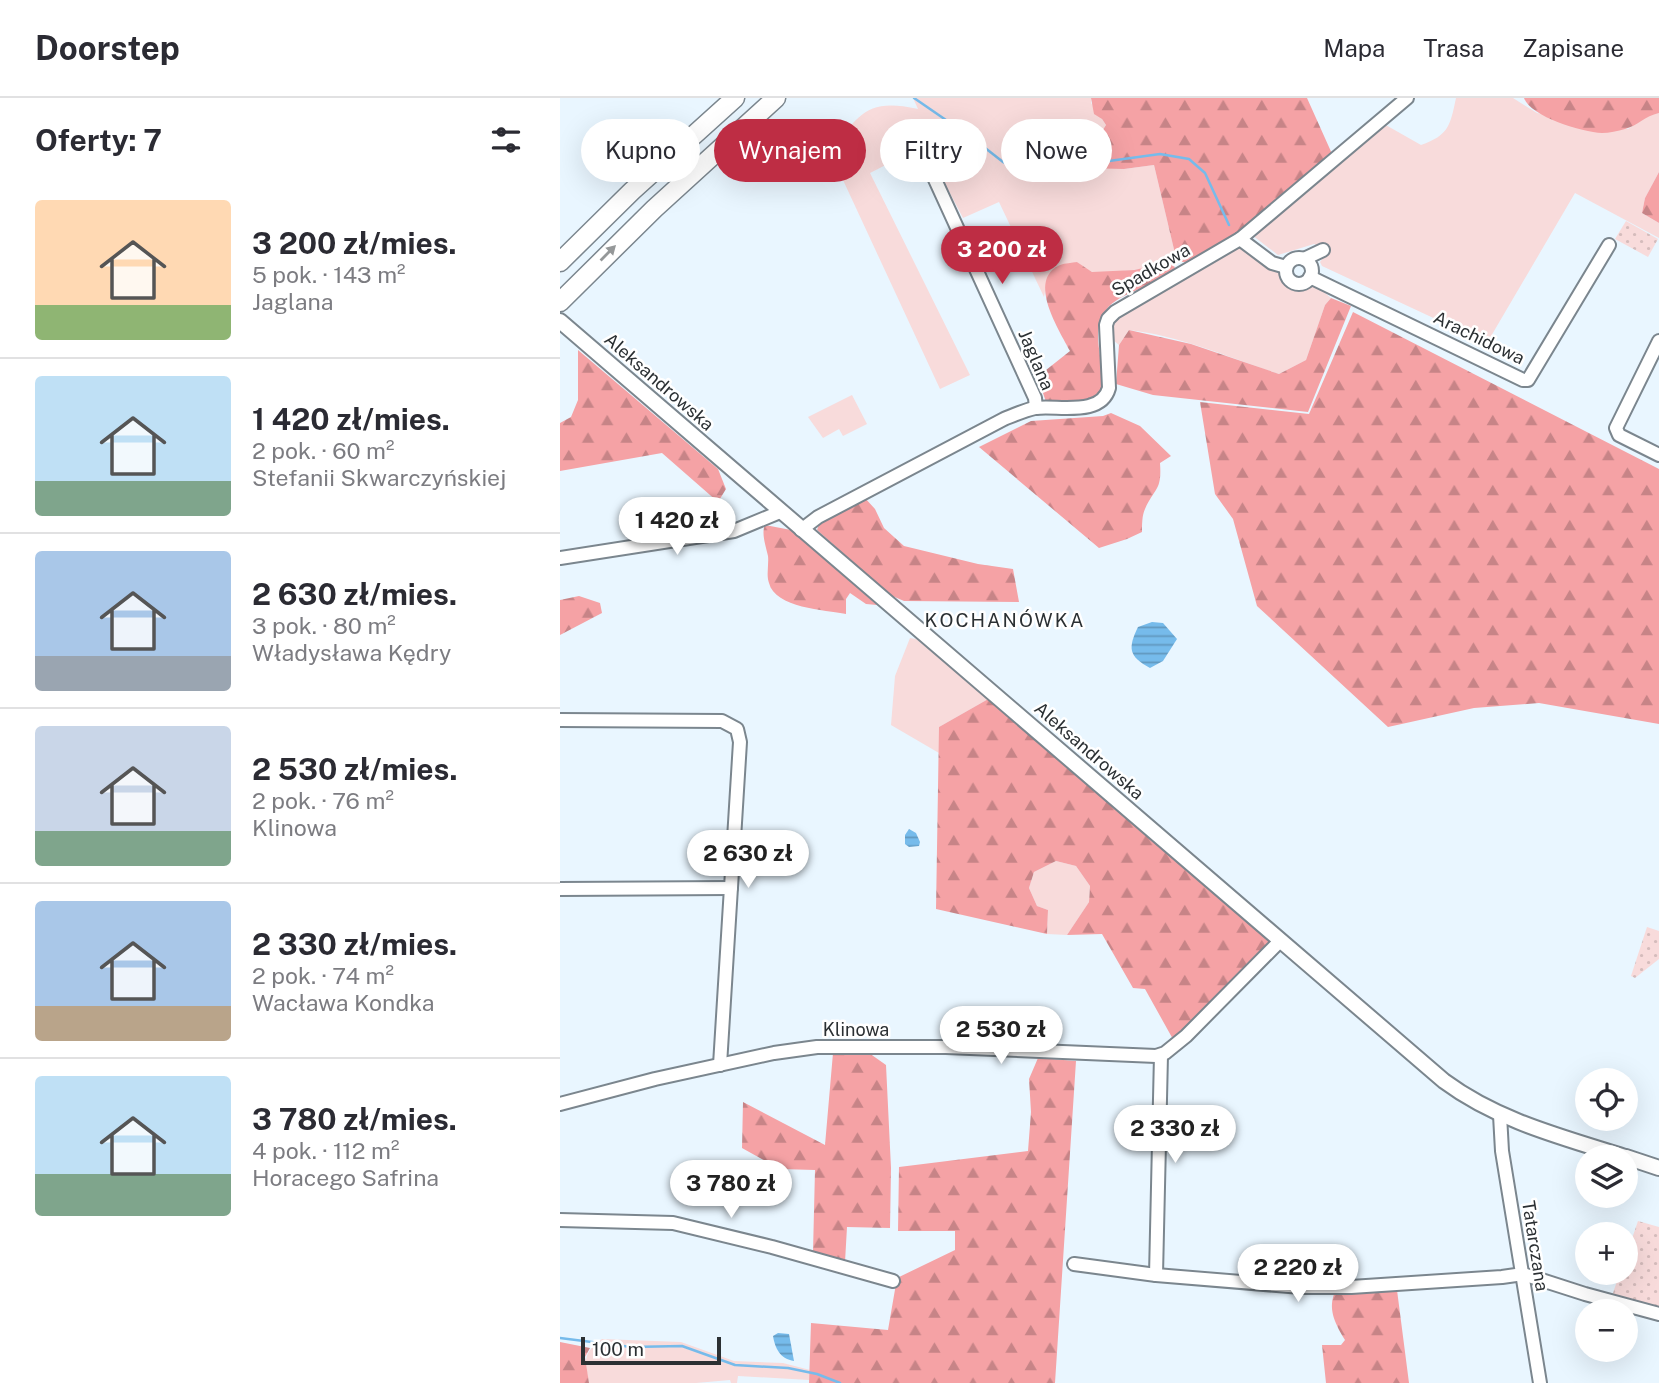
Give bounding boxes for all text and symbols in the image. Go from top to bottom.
text: Doorstep [35,29,180,67]
text: Mapa [1323,34,1385,62]
text: Trasa [1423,34,1484,62]
text: Zapisane [1522,34,1624,62]
chip: Kupno [581,119,700,182]
chip: Wynajem [714,119,866,182]
chip: Filtry [880,119,987,182]
chip: Nowe [1001,119,1112,182]
icon: filters [487,121,525,159]
text: Oferty: 7 [35,122,162,158]
text: 3 200 zł/mies. [252,225,457,261]
pin: 3 200 zł [930,226,1074,286]
icon: home [91,228,175,312]
text: 3 200 zł [957,235,1047,262]
street label: Spadkowa [1108,239,1194,300]
one-way arrow [600,244,617,261]
text: 5 pok. · 143 m² [252,261,406,288]
text: Jaglana [252,288,334,315]
street label: Arachidowa [1430,307,1528,369]
street label: Jaglana [1014,326,1059,393]
street label: Aleksandrowska [600,328,718,435]
text: 1 420 zł/mies. [252,401,450,437]
icon: home [91,404,175,488]
text: 2 pok. · 60 m² [252,437,394,464]
text: Stefanii Skwarczyńskiej [252,464,506,491]
pin: 1 420 zł [605,498,749,557]
text: 1 420 zł [635,506,719,533]
text: 2 630 zł/mies. [252,576,457,612]
icon: home [91,579,175,663]
district label: KOCHANÓWKA [925,609,1085,631]
text: 3 pok. · 80 m² [252,612,396,639]
text: Władysława Kędry [252,639,451,666]
street label: Aleksandrowska [1030,697,1148,804]
text: 2 530 zł/mies. [252,751,458,787]
icon: home [91,754,175,838]
text: 2 pok. · 76 m² [252,787,394,814]
text: Klinowa [252,814,337,841]
pin: 2 630 zł [676,830,820,890]
text: 2 630 zł [703,839,793,866]
text: 2 330 zł/mies. [252,926,457,962]
icon: home [91,929,175,1013]
text: 2 pok. · 74 m² [252,962,394,989]
text: Wacława Kondka [252,989,435,1016]
pin: 2 530 zł [929,1006,1073,1066]
text: 2 530 zł [956,1015,1046,1042]
street label: Klinowa [823,1019,889,1040]
map controls [1575,1068,1638,1362]
button: locate [1575,1068,1638,1131]
text: 3 780 zł/mies. [252,1101,457,1137]
icon: home [91,1104,175,1188]
pin: 2 330 zł [1103,1105,1247,1165]
text: 2 330 zł [1130,1114,1220,1141]
text: 4 pok. · 112 m² [252,1137,399,1164]
button: layers [1575,1145,1638,1208]
pin: 3 780 zł [659,1160,803,1220]
text: Horacego Safrina [252,1164,439,1191]
text: 3 780 zł [686,1169,776,1196]
street label: Tatarczana [1518,1199,1553,1293]
button: + [1575,1222,1638,1285]
pin: 2 220 zł [1226,1244,1370,1304]
text: 2 220 zł [1254,1253,1342,1280]
button: − [1575,1299,1638,1362]
scale bar [581,1334,721,1366]
text: 100 m [592,1338,644,1360]

